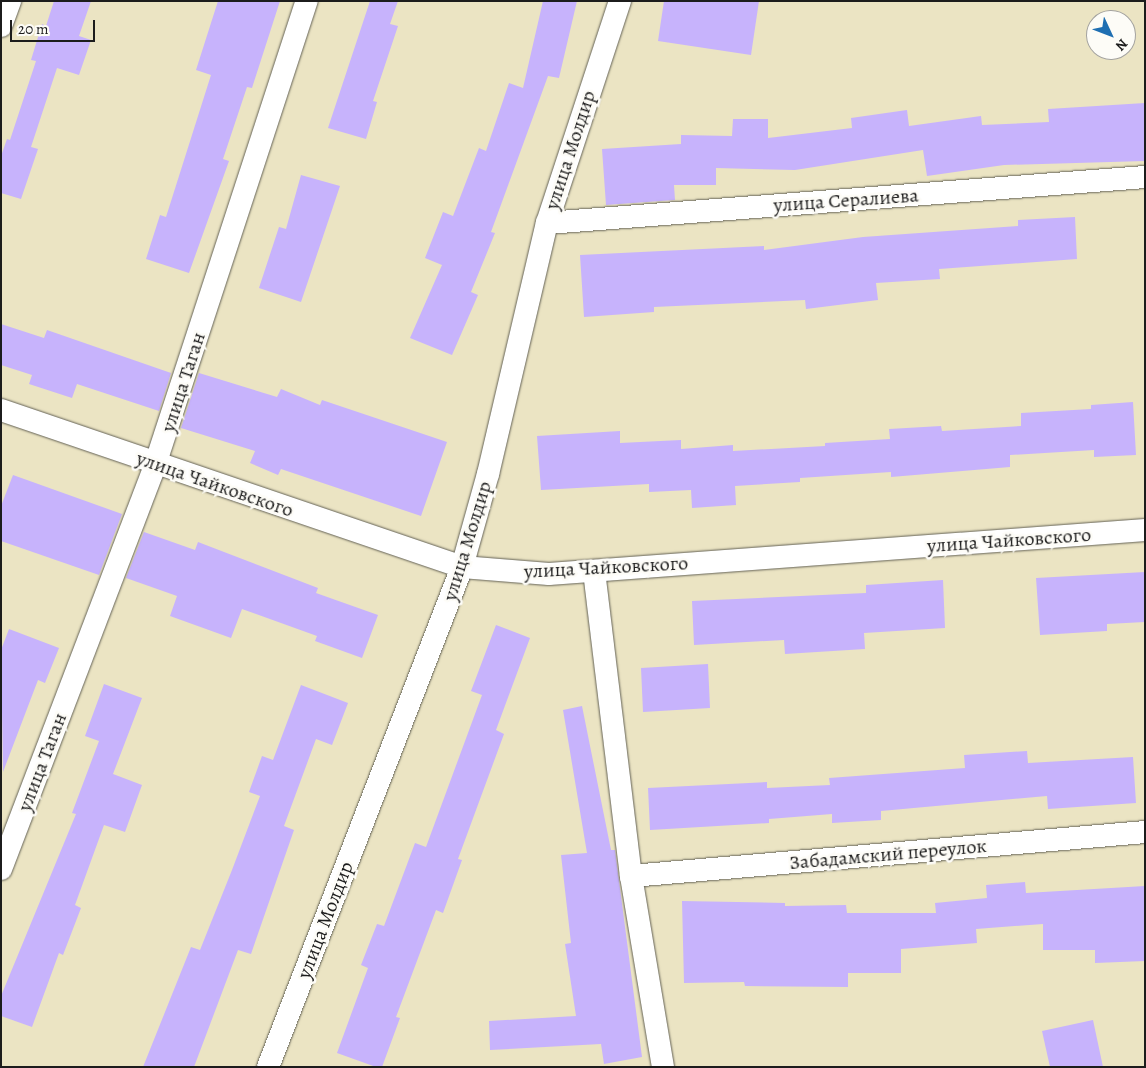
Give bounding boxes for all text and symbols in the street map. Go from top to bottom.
scale bar [12,10,98,42]
north arrow [1086,10,1136,60]
text: 20 m [18,19,49,39]
text: N [1111,35,1132,55]
street label: улица Молдир [539,87,601,213]
street label: улица Сералиева [773,183,919,217]
street label: улица Таган [156,329,210,435]
street label: улица Чайковского [133,446,297,522]
street label: улица Молдир [437,478,497,604]
street label: улица Чайковского [926,522,1092,558]
street label: улица Чайковского [523,551,689,583]
street label: улица Таган [12,709,72,815]
street label: Забадамский переулок [788,833,988,875]
street label: улица Молдир [292,858,358,982]

